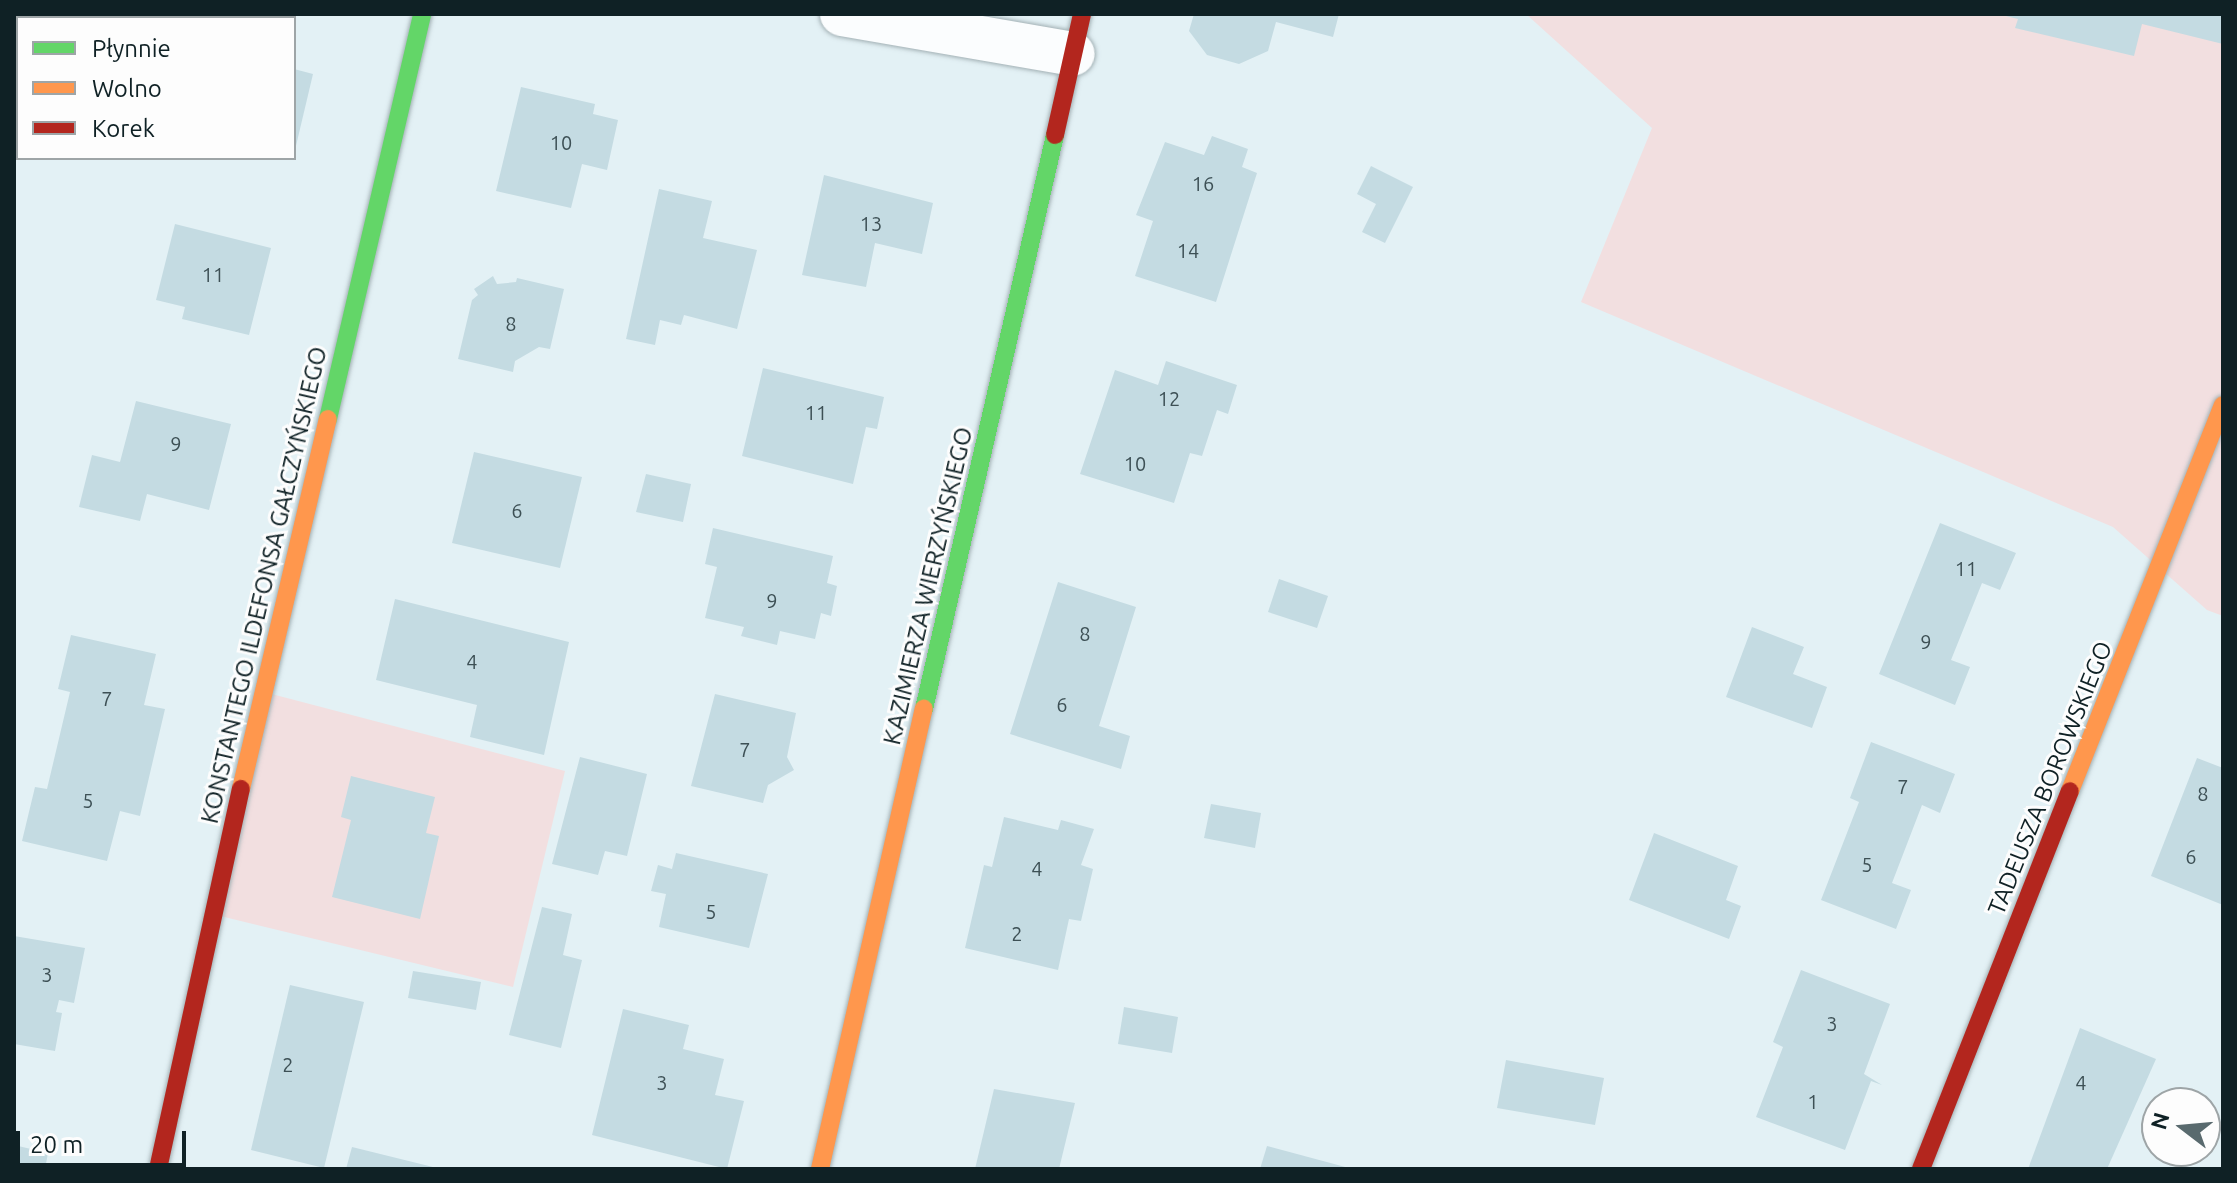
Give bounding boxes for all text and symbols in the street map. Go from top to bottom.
legend [16,16,296,160]
text: Płynnie [92,35,171,62]
text: Wolno [92,75,162,102]
text: Korek [92,115,155,142]
house number: 10 [550,130,572,154]
house number: 16 [1192,171,1214,195]
house number: 13 [860,211,882,235]
house number: 14 [1177,238,1199,262]
house number: 11 [202,262,224,286]
house number: 8 [505,311,517,335]
street label: KONSTANTEGO ILDEFONSA GAŁCZYŃSKIEGO [195,344,333,826]
house number: 12 [1158,386,1180,410]
house number: 11 [805,400,827,424]
street label: KAZIMIERZA WIERZYŃSKIEGO [877,424,979,748]
house number: 9 [170,431,182,455]
house number: 10 [1124,451,1146,475]
house number: 6 [511,498,523,522]
house number: 11 [1955,556,1977,580]
house number: 9 [766,588,778,612]
house number: 8 [1079,621,1091,645]
house number: 9 [1920,629,1932,653]
street label: TADEUSZA BOROWSKIEGO [1982,637,2118,919]
house number: 4 [466,649,478,673]
house number: 7 [101,686,113,710]
house number: 6 [1056,692,1068,716]
house number: 7 [739,737,751,761]
house number: 7 [1897,774,1909,798]
house number: 8 [2197,781,2209,805]
house number: 5 [82,788,94,812]
house number: 6 [2185,844,2197,868]
house number: 5 [1861,852,1873,876]
house number: 4 [1031,856,1043,880]
house number: 5 [705,899,717,923]
house number: 2 [1011,921,1023,945]
house number: 3 [41,962,53,986]
house number: 3 [1826,1011,1838,1035]
house number: 2 [282,1052,294,1076]
house number: 3 [656,1070,668,1094]
house number: 4 [2075,1070,2087,1094]
north arrow [2141,1087,2221,1167]
house number: 1 [1807,1089,1819,1113]
text: N [2145,1109,2174,1132]
scale bar [20,1115,190,1165]
text: 20 m [30,1131,83,1158]

